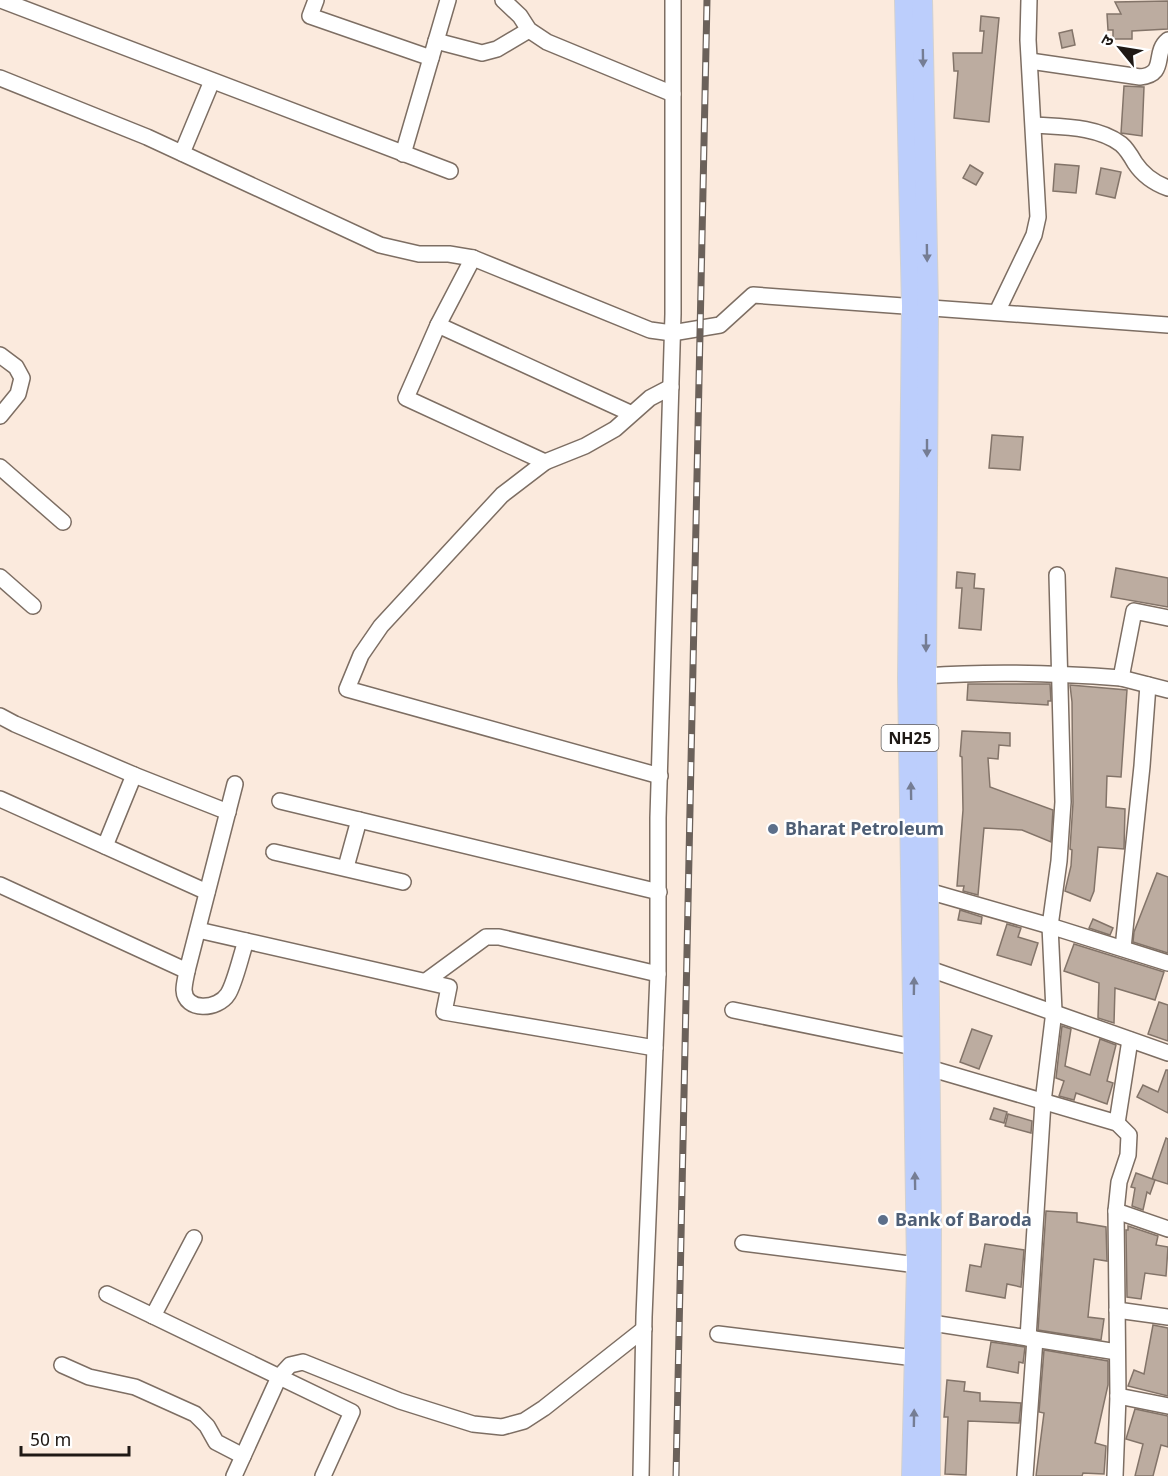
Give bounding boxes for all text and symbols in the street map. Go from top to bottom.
north arrow [1090,18,1150,78]
text: उ [1098,32,1121,51]
one-way arrow [918,49,928,68]
one-way arrow [922,244,932,263]
one-way arrow [922,439,932,458]
one-way arrow [921,634,931,653]
road number: NH25 [882,725,938,751]
one-way arrow [906,781,915,800]
place label: Bharat Petroleum [785,819,944,842]
marker: Bharat Petroleum [766,822,780,836]
one-way arrow [909,976,918,995]
one-way arrow [911,1171,920,1190]
place label: Bank of Baroda [895,1210,1032,1233]
marker: Bank of Baroda [876,1213,890,1227]
one-way arrow [909,1408,918,1427]
scale bar [21,1419,129,1457]
text: 50 m [30,1430,71,1453]

